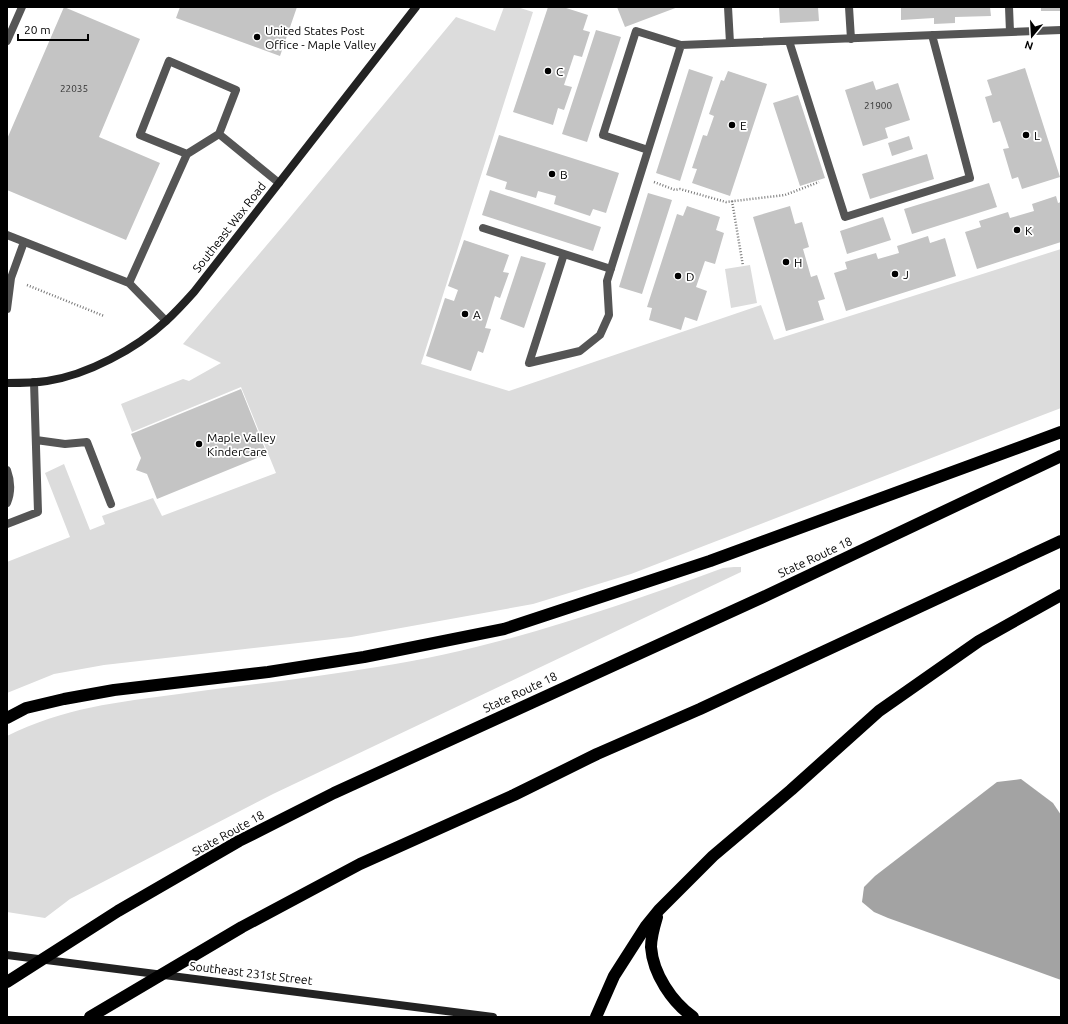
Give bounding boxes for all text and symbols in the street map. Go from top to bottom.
scale bar [18,16,88,42]
north arrow [1012,16,1052,56]
text: 20 m [24,23,51,36]
place label: United States Post Office - Maple Valley [265,24,376,51]
marker: United States Post Office - Maple Valley [252,32,262,42]
text: N [1023,39,1035,52]
place label: C [556,65,564,78]
marker: C [543,66,553,76]
house number: 22035 [60,83,88,94]
house number: 21900 [864,100,892,111]
place label: E [740,119,747,132]
marker: E [727,120,737,130]
place label: L [1034,129,1040,142]
marker: L [1021,130,1031,140]
place label: B [560,168,568,181]
marker: B [547,169,557,179]
street label: Southeast Wax Road [190,179,268,275]
place label: K [1025,224,1033,237]
marker: K [1012,225,1022,235]
place label: H [794,256,802,269]
marker: H [781,257,791,267]
place label: J [903,268,909,281]
marker: J [890,269,900,279]
place label: D [686,270,694,283]
marker: D [673,271,683,281]
place label: A [473,308,481,321]
marker: A [460,309,470,319]
place label: Maple Valley KinderCare [207,431,276,458]
marker: Maple Valley KinderCare [194,439,204,449]
street label: State Route 18 [776,534,854,580]
street label: State Route 18 [481,669,559,715]
street label: State Route 18 [190,808,266,858]
street label: Southeast 231st Street [189,959,313,987]

